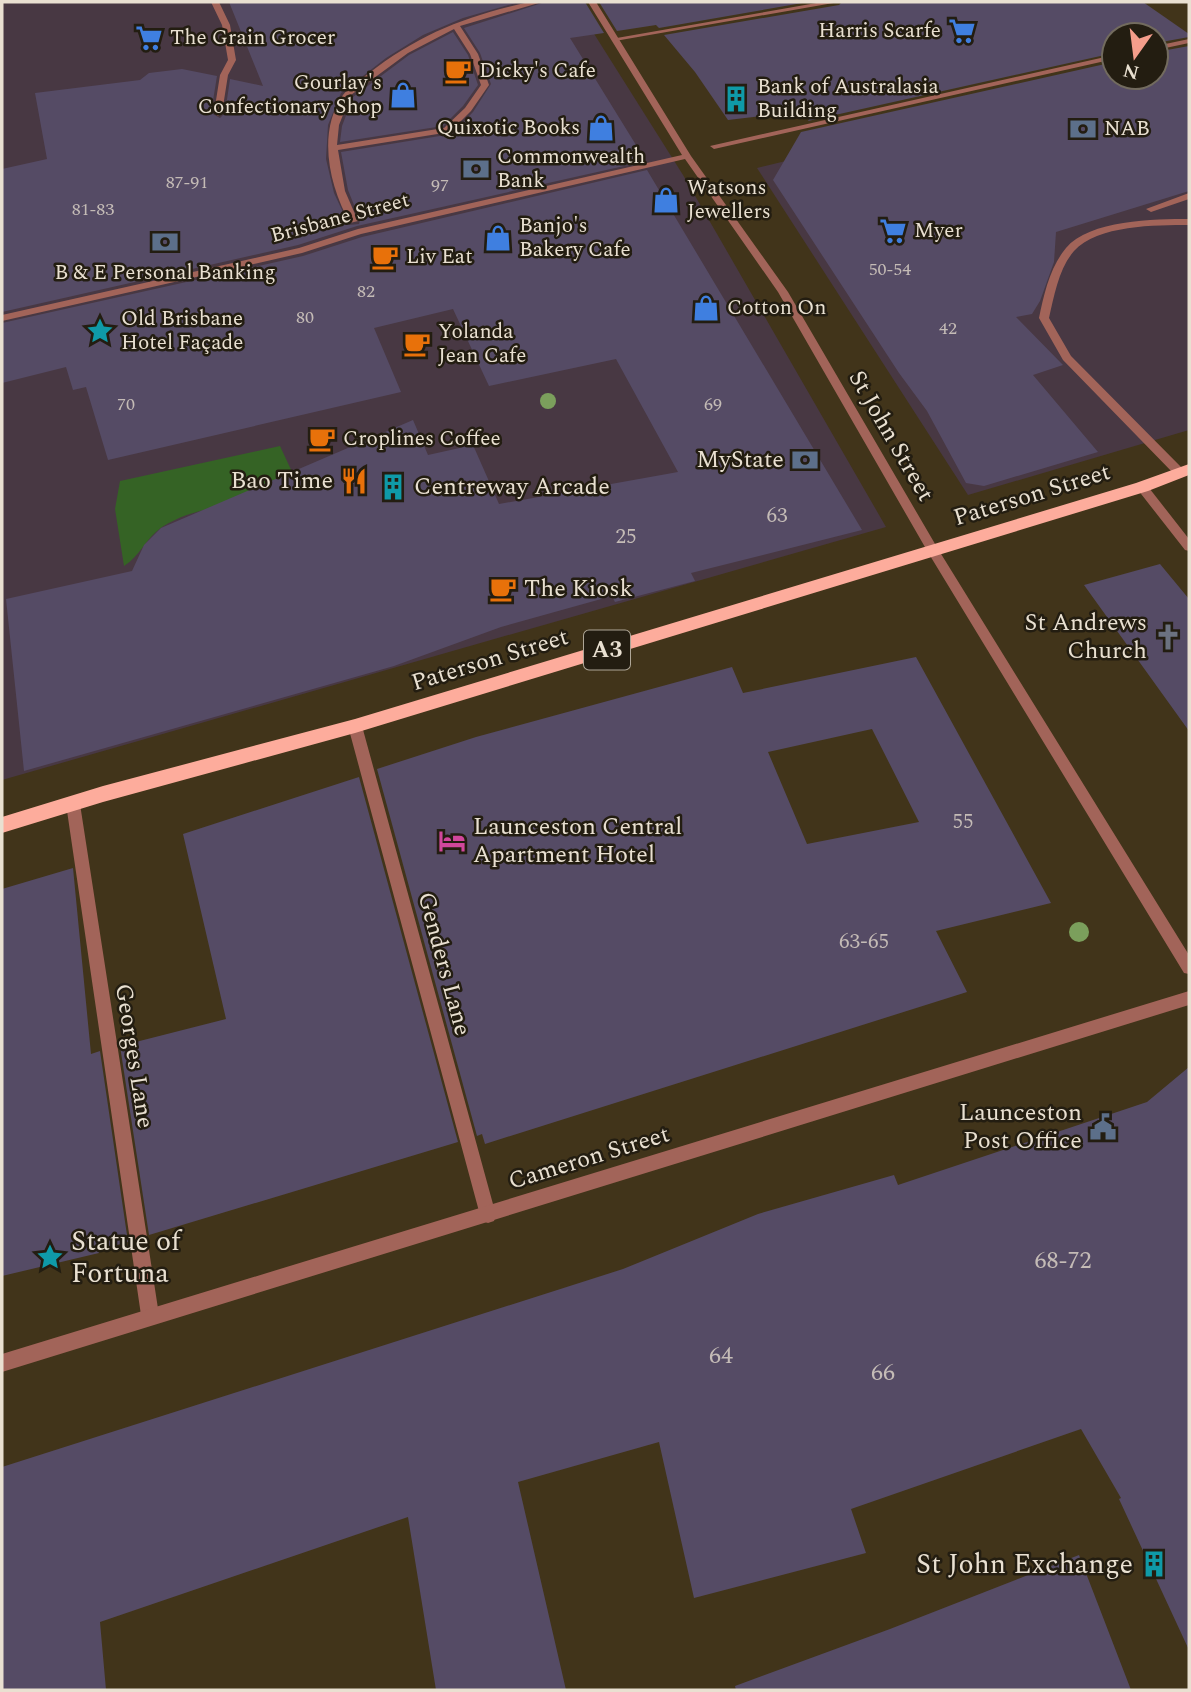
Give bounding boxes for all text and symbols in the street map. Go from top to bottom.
place label: Harris Scarfe [818,15,941,47]
supermarket icon: Harris Scarfe [947,16,977,46]
north arrow [1100,21,1170,91]
place label: The Grain Grocer [170,22,335,54]
supermarket icon: The Grain Grocer [134,23,164,53]
place label: Dicky's Cafe [479,55,596,87]
text: N [1120,55,1142,87]
cafe icon: Dicky's Cafe [443,56,473,86]
place label: Gourlay's Confectionary Shop [198,67,382,123]
place label: Bank of Australasia Building [757,71,939,127]
shop icon: Gourlay's Confectionary Shop [388,80,418,110]
building icon: Bank of Australasia Building [721,84,751,114]
place label: Quixotic Books [437,112,580,144]
shop icon: Quixotic Books [586,113,616,143]
place label: NAB [1104,113,1150,145]
bank icon: NAB [1068,114,1098,144]
place label: Commonwealth Bank [497,141,645,197]
bank icon: Commonwealth Bank [461,154,491,184]
house number: 87-91 [166,169,208,196]
house number: 97 [431,172,449,199]
place label: Watsons Jewellers [687,172,771,228]
street label: Brisbane Street [267,184,413,252]
shop icon: Watsons Jewellers [651,185,681,215]
house number: 81-83 [72,196,114,223]
place label: Banjo's Bakery Cafe [519,210,631,266]
place label: Myer [914,215,963,247]
supermarket icon: Myer [878,216,908,246]
shop icon: Banjo's Bakery Cafe [483,223,513,253]
bank icon: B & E Personal Banking [150,227,180,257]
place label: Liv Eat [406,241,473,273]
cafe icon: Liv Eat [370,242,400,272]
house number: 50-54 [869,256,911,283]
place label: B & E Personal Banking [54,257,276,289]
house number: 82 [357,278,375,305]
place label: Cotton On [727,292,826,324]
shop icon: Cotton On [691,293,721,323]
place label: Old Brisbane Hotel Façade [121,303,243,359]
house number: 80 [296,304,314,331]
house number: 42 [939,315,957,342]
place icon: Old Brisbane Hotel Façade [85,316,115,346]
place label: Yolanda Jean Cafe [438,316,526,372]
cafe icon: Yolanda Jean Cafe [402,329,432,359]
street label: St John Street [839,364,943,508]
house number: 70 [117,391,135,418]
house number: 69 [704,391,722,418]
place label: Croplines Coffee [343,423,501,455]
cafe icon: Croplines Coffee [307,424,337,454]
place label: MyState [696,442,784,478]
bank icon: MyState [790,445,820,475]
street label: Paterson Street [949,454,1115,536]
place label: Bao Time [231,463,333,499]
restaurant icon: Bao Time [339,466,369,496]
place label: Centreway Arcade [414,469,610,505]
building icon: Centreway Arcade [378,472,408,502]
house number: 63 [767,500,788,532]
house number: 25 [616,521,637,553]
place label: The Kiosk [524,571,633,607]
cafe icon: The Kiosk [488,574,518,604]
place label: St Andrews Church [1025,605,1147,669]
street label: Paterson Street [407,619,573,701]
church icon: St Andrews Church [1153,622,1183,652]
road number: A3 [584,630,630,670]
house number: 55 [953,806,974,838]
place label: Launceston Central Apartment Hotel [473,809,682,873]
hotel icon: Launceston Central Apartment Hotel [437,826,467,856]
street label: Genders Lane [408,888,480,1040]
house number: 63-65 [839,926,889,958]
street label: Georges Lane [105,981,163,1131]
place label: Launceston Post Office [959,1095,1082,1159]
public building icon: Launceston Post Office [1088,1112,1118,1142]
street label: Cameron Street [504,1116,674,1200]
place label: Statue of Fortuna [71,1220,183,1295]
place icon: Statue of Fortuna [35,1242,65,1272]
house number: 68-72 [1035,1243,1092,1279]
house number: 64 [709,1338,733,1374]
house number: 66 [871,1355,895,1391]
place label: St John Exchange [916,1543,1133,1586]
building icon: St John Exchange [1139,1549,1169,1579]

